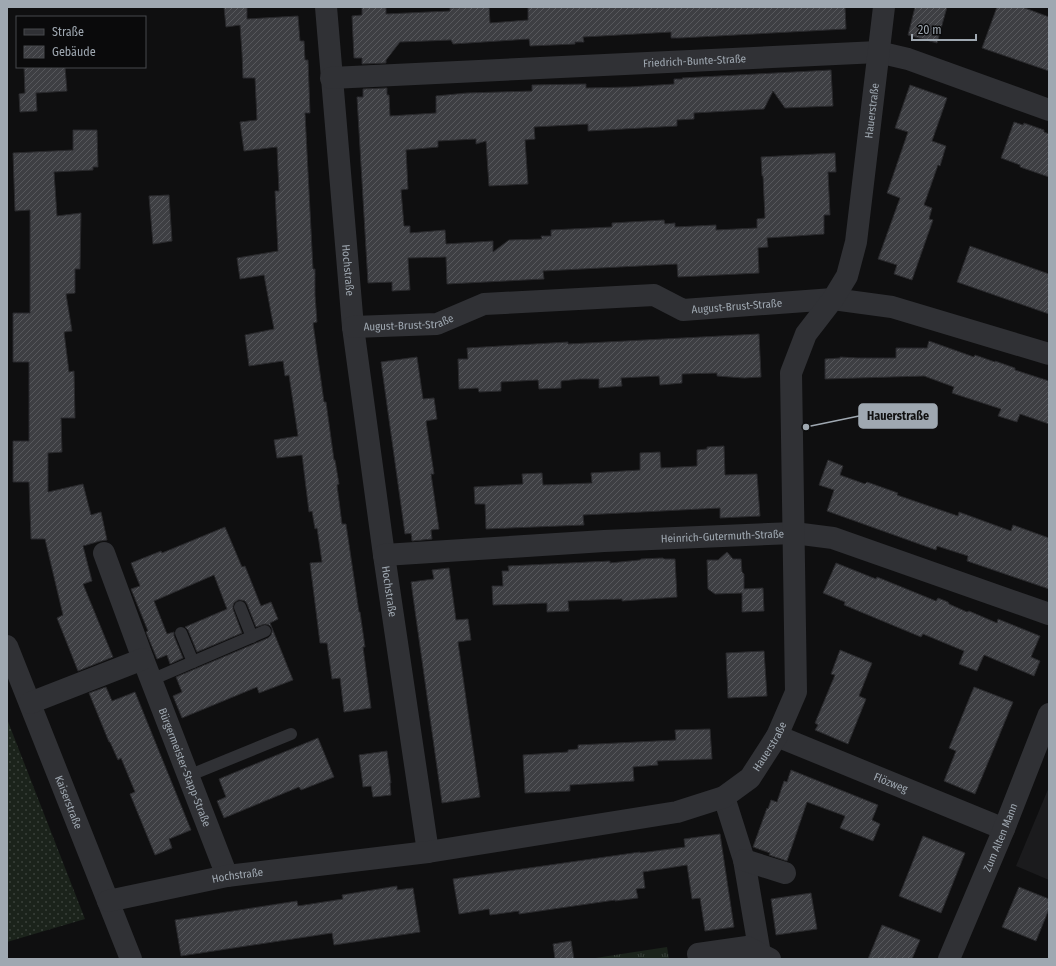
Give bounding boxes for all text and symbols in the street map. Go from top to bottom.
legend [16,16,146,68]
scale bar [912,16,976,42]
text: 20 m [918,23,942,37]
text: Straße [52,25,84,39]
text: Gebäude [52,45,96,59]
street label: Friedrich-Bunte-Straße [643,52,746,70]
street label: Hauerstraße [862,82,882,139]
street label: Hochstraße [339,244,356,296]
street label: August-Brust-Straße [691,297,783,316]
street label: August-Brust-Straße [363,312,456,334]
callout: Hauerstraße [859,404,937,428]
text: Hauerstraße [867,409,929,423]
street label: Heinrich-Gutermuth-Straße [661,527,784,546]
street label: Hochstraße [379,565,399,618]
street label: Bürgermeister-Stapp-Straße [156,706,213,829]
street label: Hauerstraße [750,720,789,774]
street label: Flözweg [872,770,910,796]
street label: Kaiserstraße [52,774,85,831]
street label: Zum Alten Mann [981,802,1020,874]
street label: Hochstraße [211,866,264,886]

